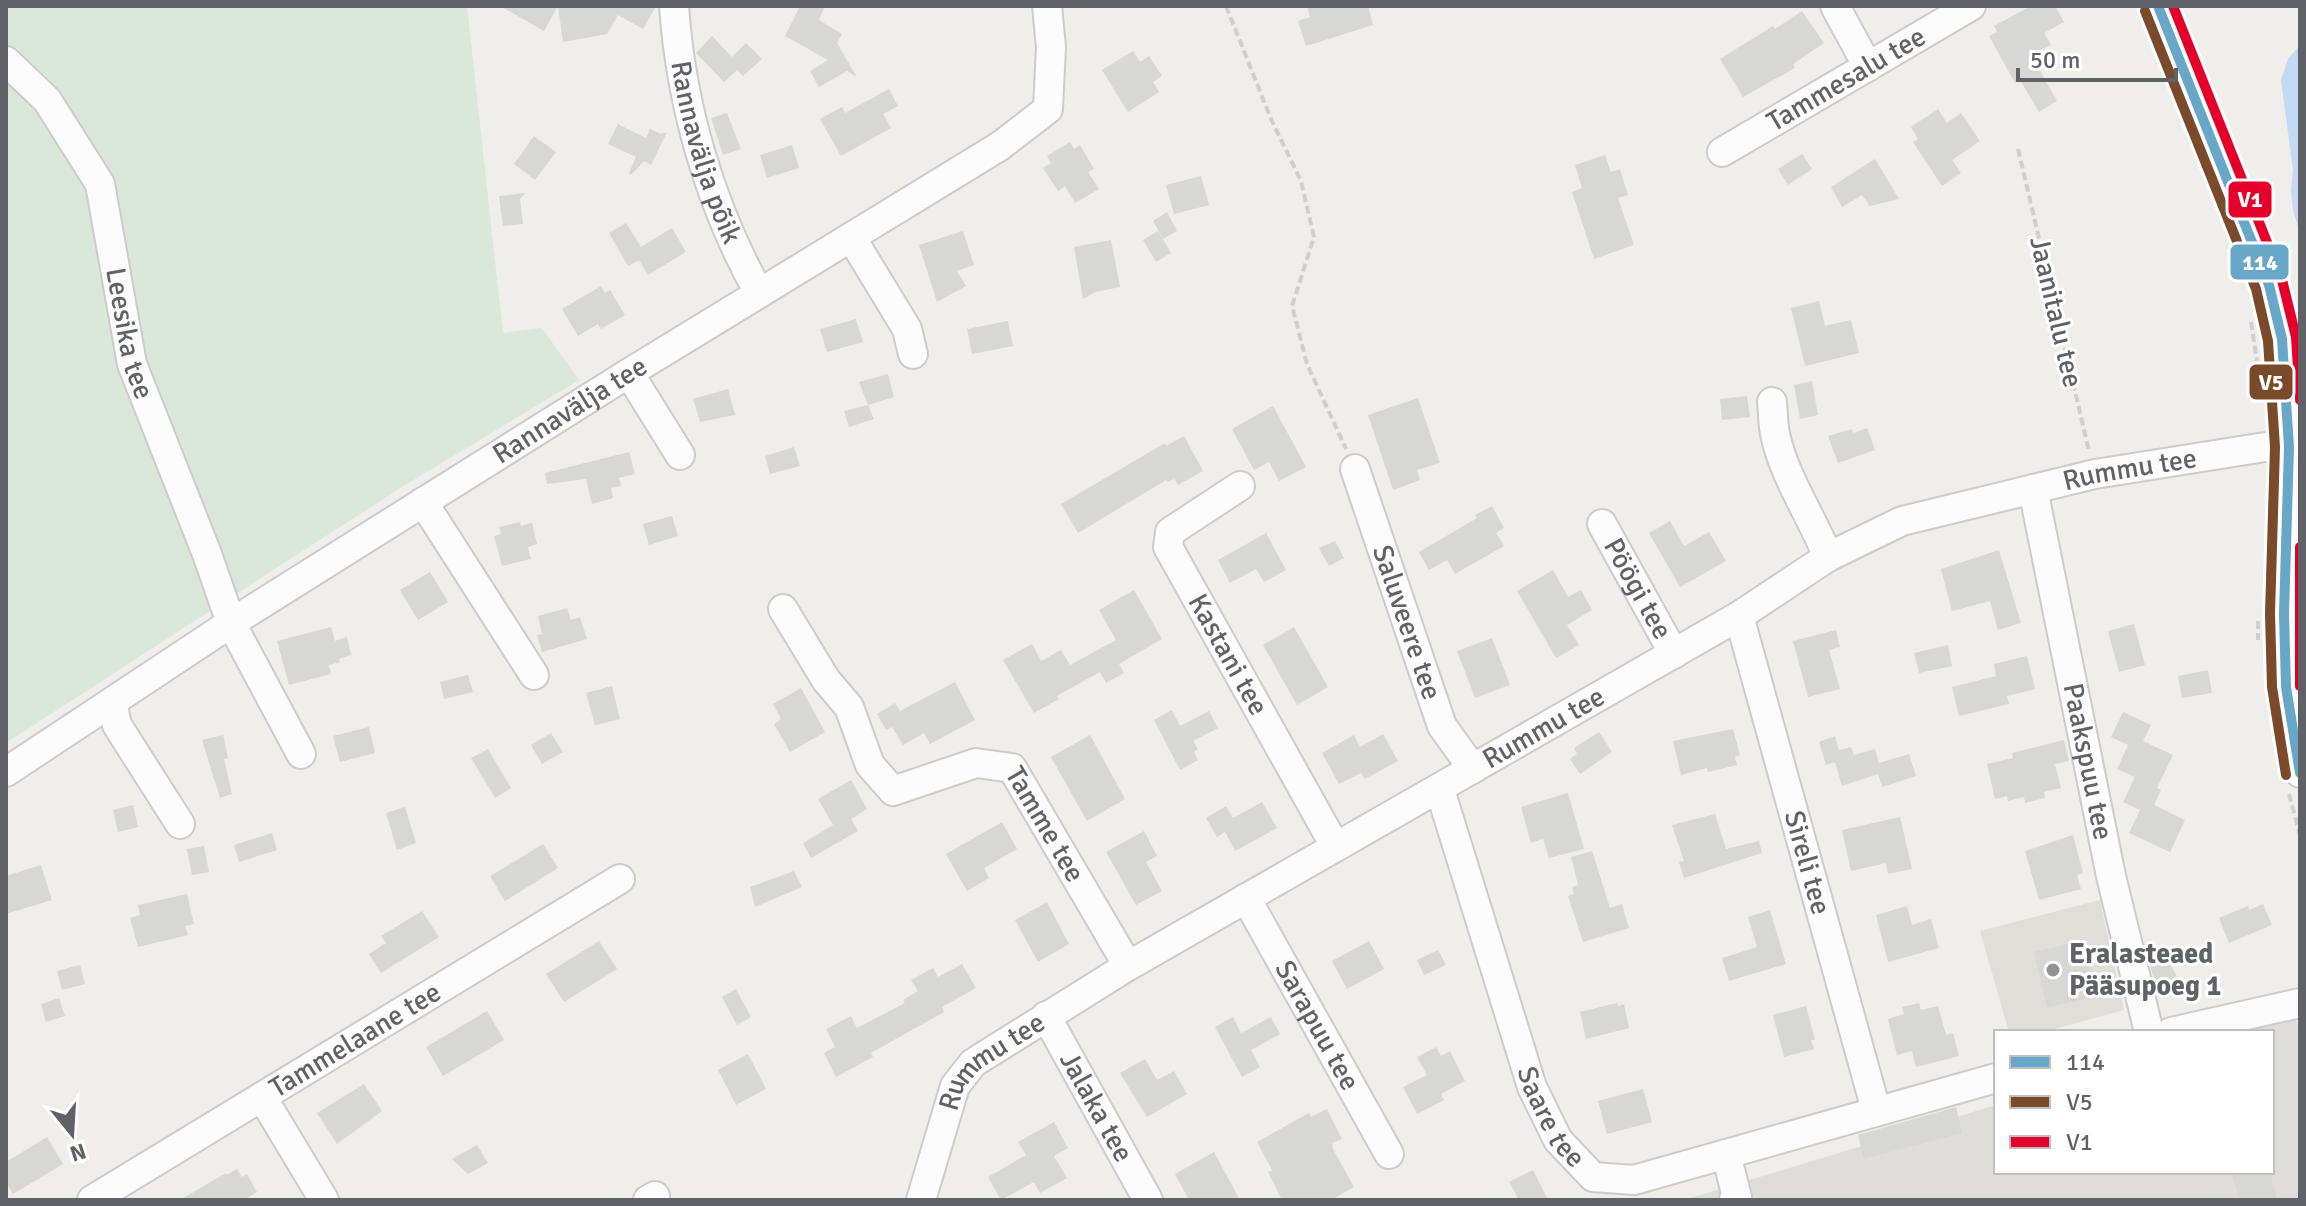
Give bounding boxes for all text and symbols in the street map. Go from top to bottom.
street label: Tammesalu tee [1761,19,1932,139]
scale bar [2018,32,2176,82]
text: 50 m [2030,45,2080,75]
street label: Rannavälja põik [663,58,749,249]
line badge: V1 [2227,180,2273,219]
text: V1 [2237,186,2263,213]
street label: Jaanitalu tee [2022,233,2090,391]
line badge: 114 [2229,243,2290,281]
text: 114 [2242,249,2278,276]
street label: Leesika tee [98,265,161,404]
street label: Rannavälja tee [486,349,653,471]
line badge: V5 [2248,363,2294,401]
text: V5 [2258,369,2284,396]
street label: Rummu tee [2059,441,2199,498]
street label: Pöögi tee [1596,532,1679,645]
street label: Saluveere tee [1365,541,1449,704]
street label: Kastani tee [1181,588,1275,721]
street label: Rummu tee [1476,680,1611,776]
street label: Paakspuu tee [2056,680,2120,843]
street label: Tamme tee [998,760,1092,888]
street label: Sireli tee [1777,807,1838,918]
place label: Eralasteaed Pääsupoeg 1 [2069,937,2221,1003]
street label: Sarapuu tee [1267,955,1367,1096]
marker: Eralasteaed Pääsupoeg 1 [2044,961,2062,979]
street label: Tammelaane tee [263,975,447,1105]
street label: Rummu tee [932,1005,1051,1114]
legend [1994,1030,2274,1174]
street label: Jalaka tee [1052,1046,1141,1168]
text: 114 [2066,1047,2105,1077]
street label: Saare tee [1510,1062,1592,1175]
text: V5 [2066,1087,2093,1117]
north arrow [32,1094,112,1174]
text: V1 [2066,1127,2093,1157]
text: N [67,1137,89,1168]

